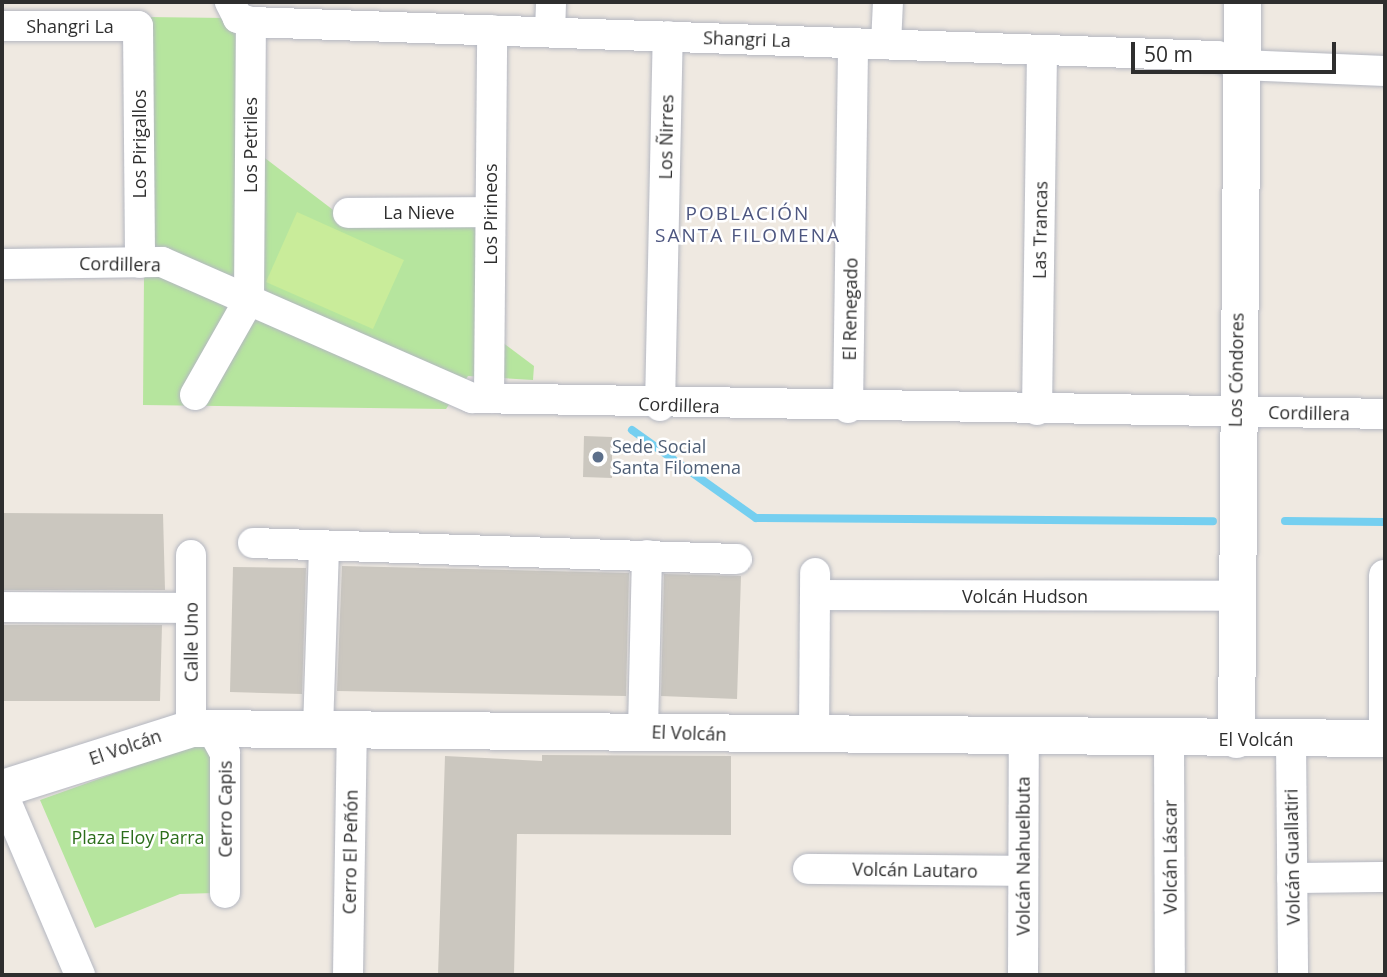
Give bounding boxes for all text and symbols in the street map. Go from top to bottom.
street label: Shangri La [26,15,114,37]
street label: Shangri La [703,27,791,51]
scale bar [1135,28,1340,72]
text: 50 m [1144,40,1193,68]
street label: Los Pirigallos [128,89,150,199]
street label: Los Ñirres [654,94,678,180]
street label: Los Petriles [239,97,261,193]
street label: Los Pirineos [479,163,501,265]
street label: Las Trancas [1028,181,1052,279]
street label: La Nieve [383,201,455,223]
district label: POBLACIÓN SANTA FILOMENA [657,203,839,247]
street label: Cordillera [79,252,161,276]
street label: El Renegado [838,257,862,361]
street label: Los Cóndores [1224,313,1248,427]
street label: Cordillera [638,393,720,417]
street label: Cordillera [1268,401,1350,425]
place label: Sede Social Santa Filomena [612,436,741,478]
marker: Sede Social Santa Filomena [590,449,606,465]
street label: Volcán Hudson [962,585,1088,607]
street label: Calle Uno [180,602,202,682]
street label: El Volcán [651,721,727,745]
street label: El Volcán [86,725,164,769]
street label: El Volcán [1219,728,1293,750]
street label: Cerro Capis [214,760,236,858]
street label: Volcán Nahuelbuta [1012,776,1034,936]
street label: Cerro El Peñón [338,789,362,915]
street label: Volcán Guallatiri [1280,789,1304,925]
street label: Volcán Láscar [1159,800,1181,914]
park label: Plaza Eloy Parra [71,826,205,848]
street label: Volcán Lautaro [852,858,978,882]

